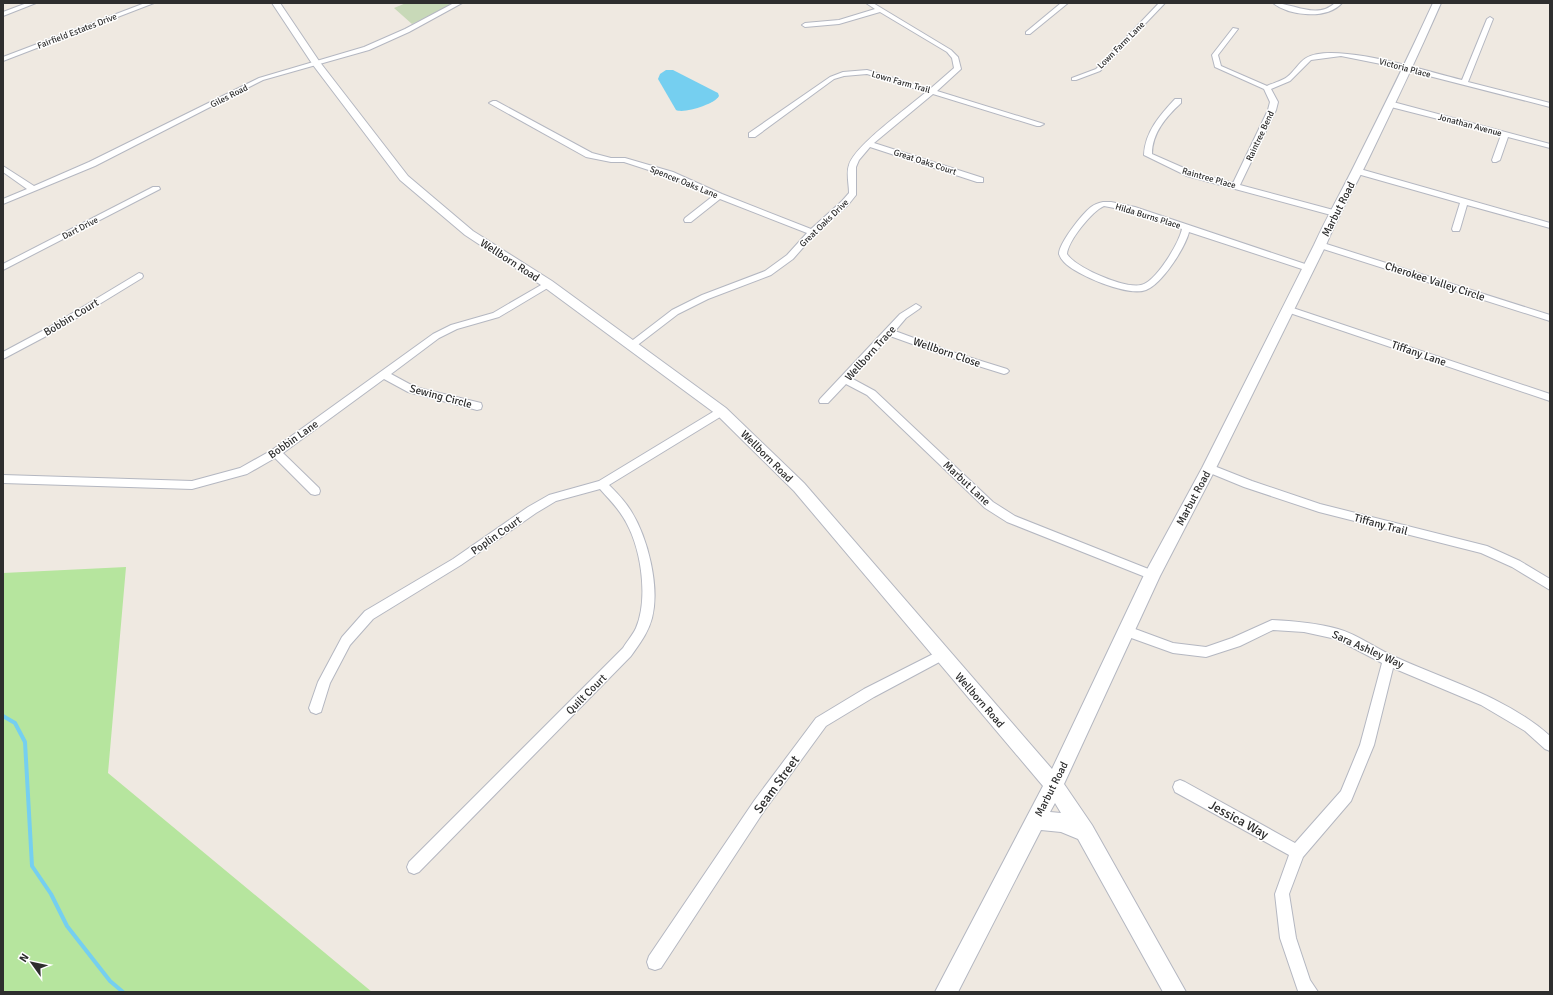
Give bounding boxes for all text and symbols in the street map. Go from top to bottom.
street label: Fairfield Estates Drive [36,11,119,52]
street label: Lown Farm Lane [1095,19,1148,71]
street label: Victoria Place [1378,56,1432,81]
street label: Lown Farm Trail [870,69,932,96]
street label: Giles Road [209,82,250,111]
street label: Raintree Bend [1244,109,1277,163]
street label: Jonathan Avenue [1437,112,1504,139]
street label: Great Oaks Court [892,147,958,178]
street label: Spencer Oaks Lane [648,164,720,201]
street label: Raintree Place [1181,166,1238,192]
street label: Marbut Road [1319,179,1358,239]
street label: Great Oaks Drive [798,197,852,250]
street label: Hilda Burns Place [1114,201,1182,232]
street label: Dart Drive [60,214,101,242]
street label: Wellborn Road [478,236,542,285]
street label: Cherokee Valley Circle [1383,259,1486,304]
street label: Bobbin Court [41,296,101,339]
street label: Wellborn Trace [842,323,899,384]
street label: Wellborn Close [911,335,982,370]
street label: Tiffany Lane [1390,338,1448,369]
street label: Sewing Circle [408,382,473,411]
street label: Bobbin Lane [266,417,321,461]
street label: Wellborn Road [738,428,796,485]
street label: Marbut Lane [941,458,993,508]
street label: Marbut Road [1174,468,1213,528]
street label: Tiffany Trail [1353,511,1409,538]
street label: Poplin Court [469,513,524,558]
street label: Sara Ashley Way [1330,628,1406,671]
street label: Wellborn Road [952,670,1007,730]
street label: Quilt Court [563,671,609,717]
street label: Seam Street [751,752,803,817]
street label: Marbut Road [1032,759,1071,819]
street label: Jessica Way [1206,797,1271,843]
north arrow [12,943,52,983]
text: N [16,951,32,965]

